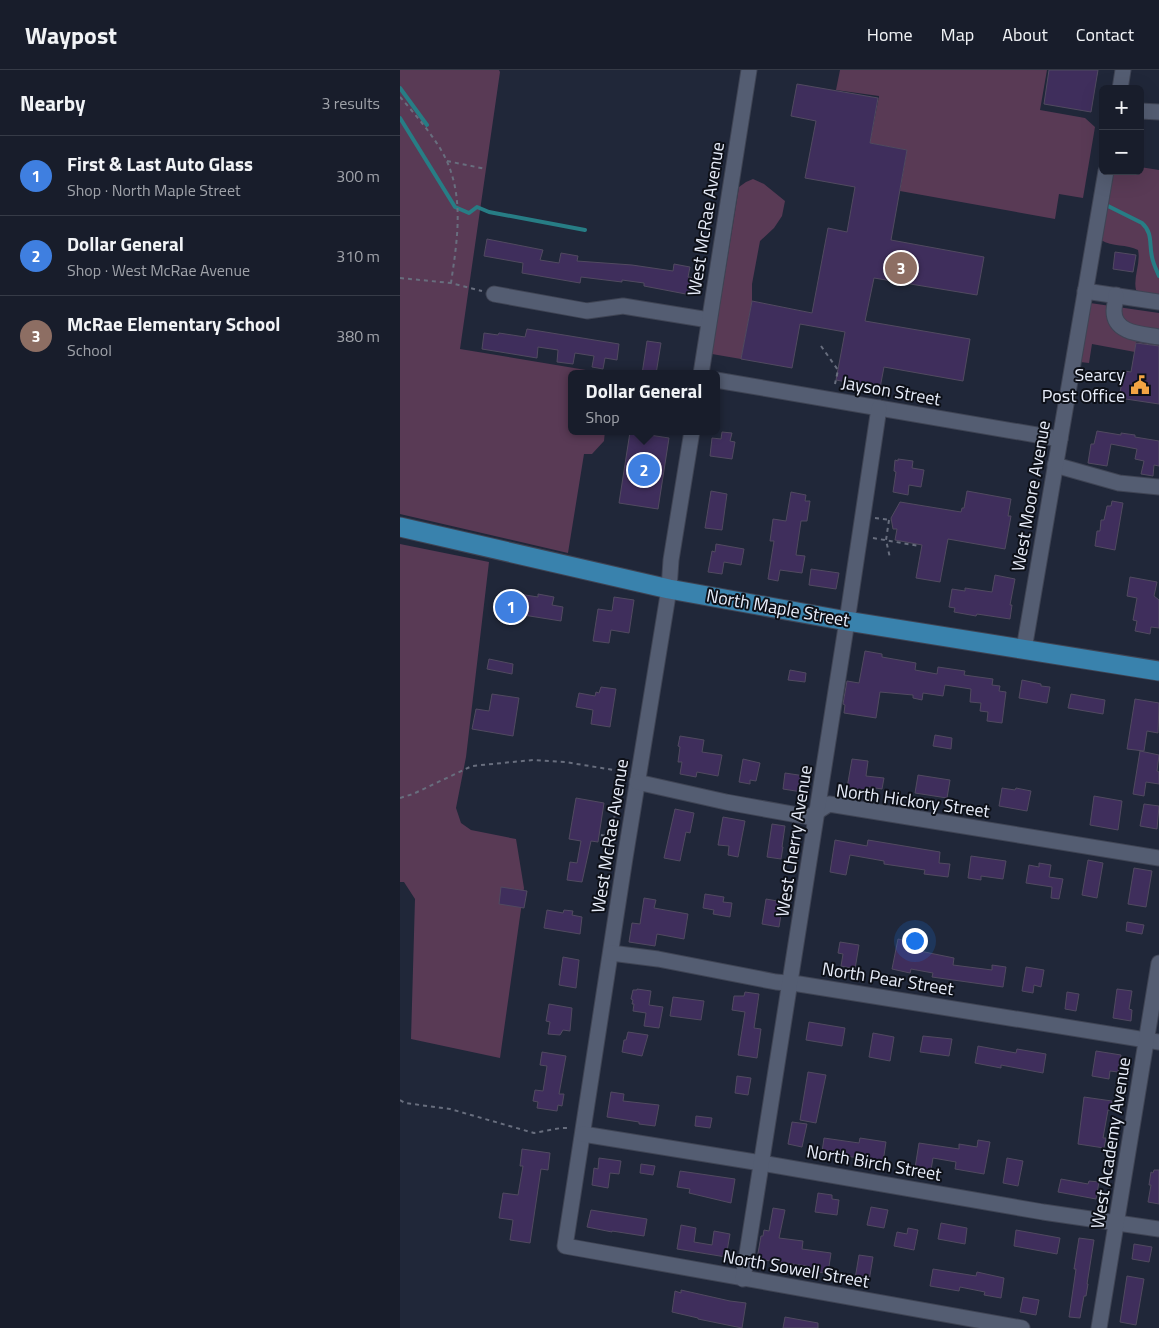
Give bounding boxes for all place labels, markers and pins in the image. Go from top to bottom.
pin: 3 [885,249,917,287]
place label: Searcy Post Office [1042,361,1125,409]
public building icon: Searcy Post Office [1129,374,1151,396]
pin: 2 [628,451,660,489]
pin: 1 [495,588,527,626]

